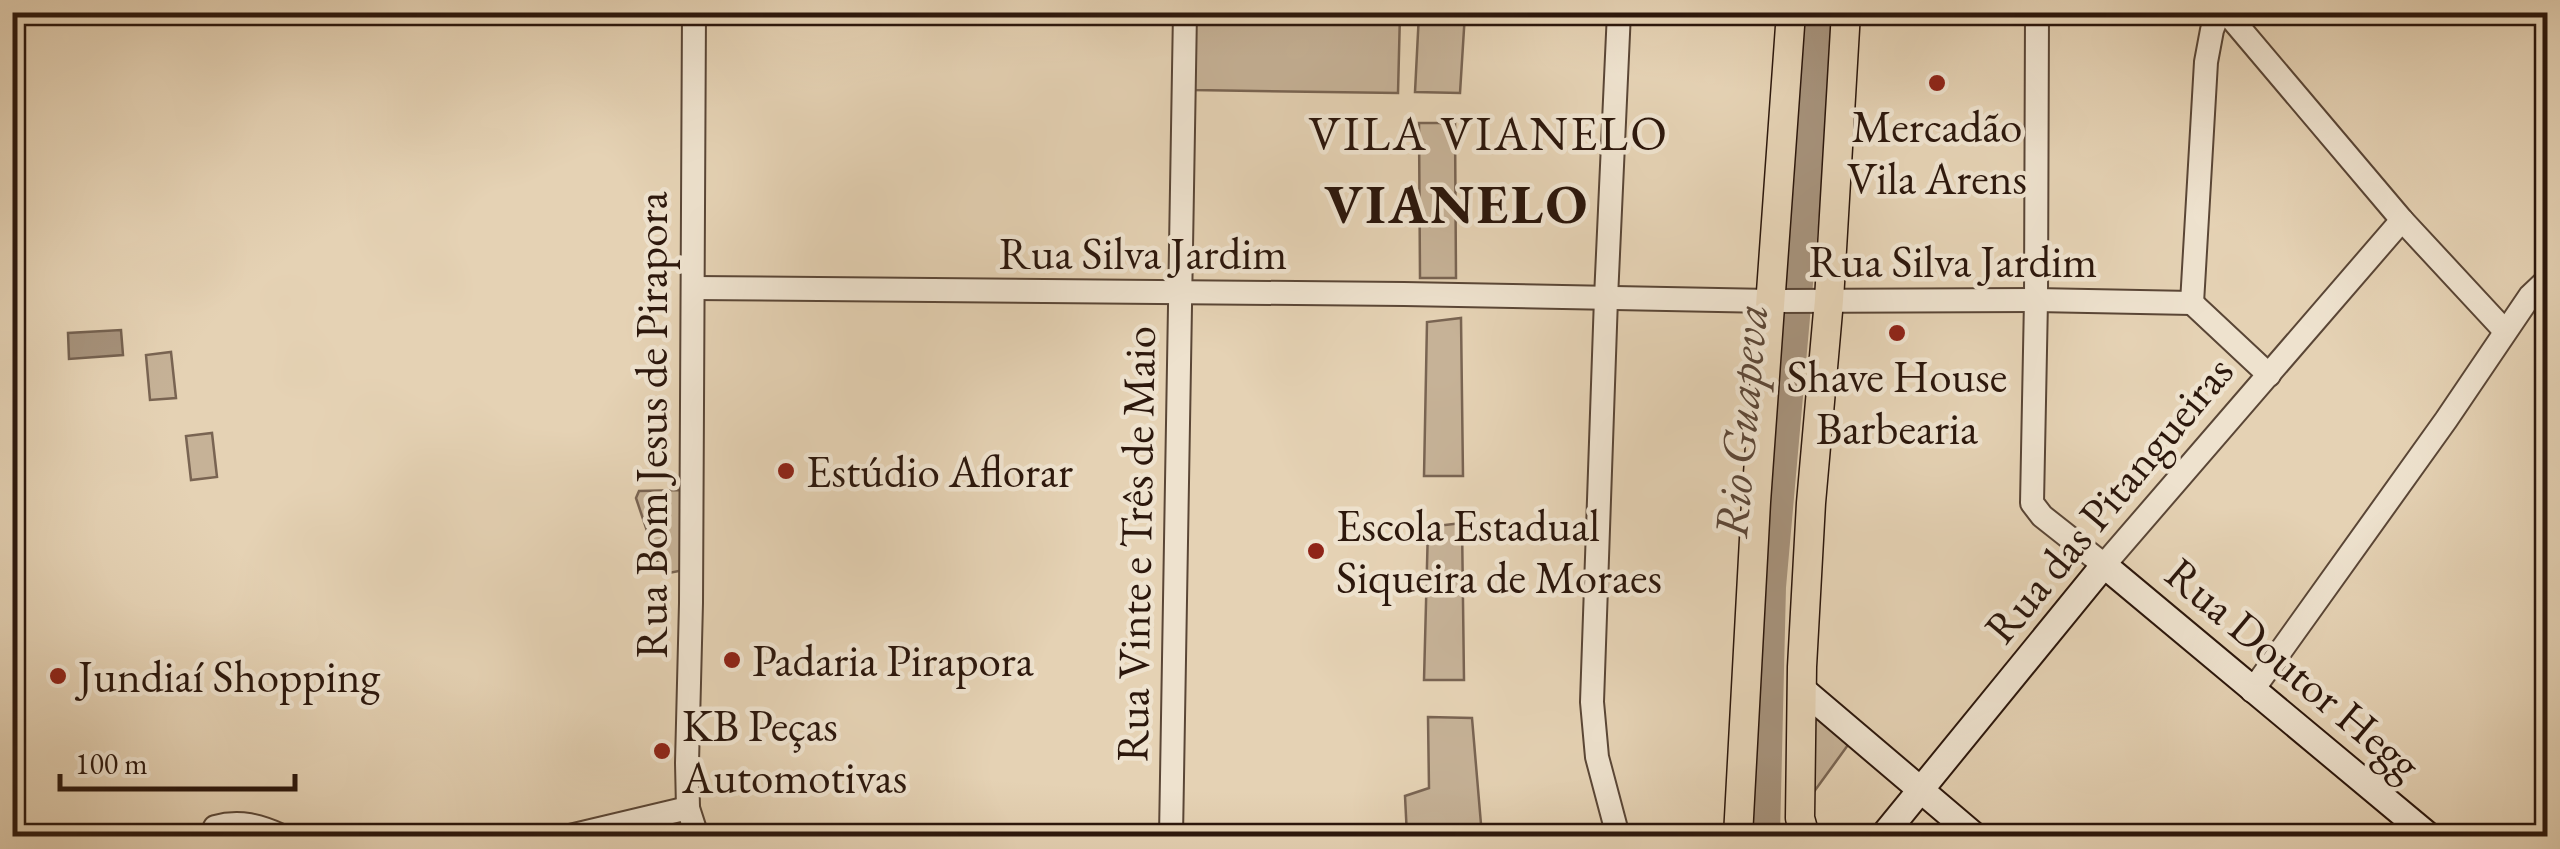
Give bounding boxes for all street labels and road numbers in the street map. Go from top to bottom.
street label: Rua Bom Jesus de Pirapora [622,192,680,658]
street label: Rua Silva Jardim [999,224,1287,282]
street label: Rua Silva Jardim [1809,232,2097,290]
street label: Rua Vinte e Três de Maio [1102,325,1168,763]
street label: Rua das Pitangueiras [1971,343,2245,655]
street label: Rua Doutor Hegg [2154,544,2434,792]

